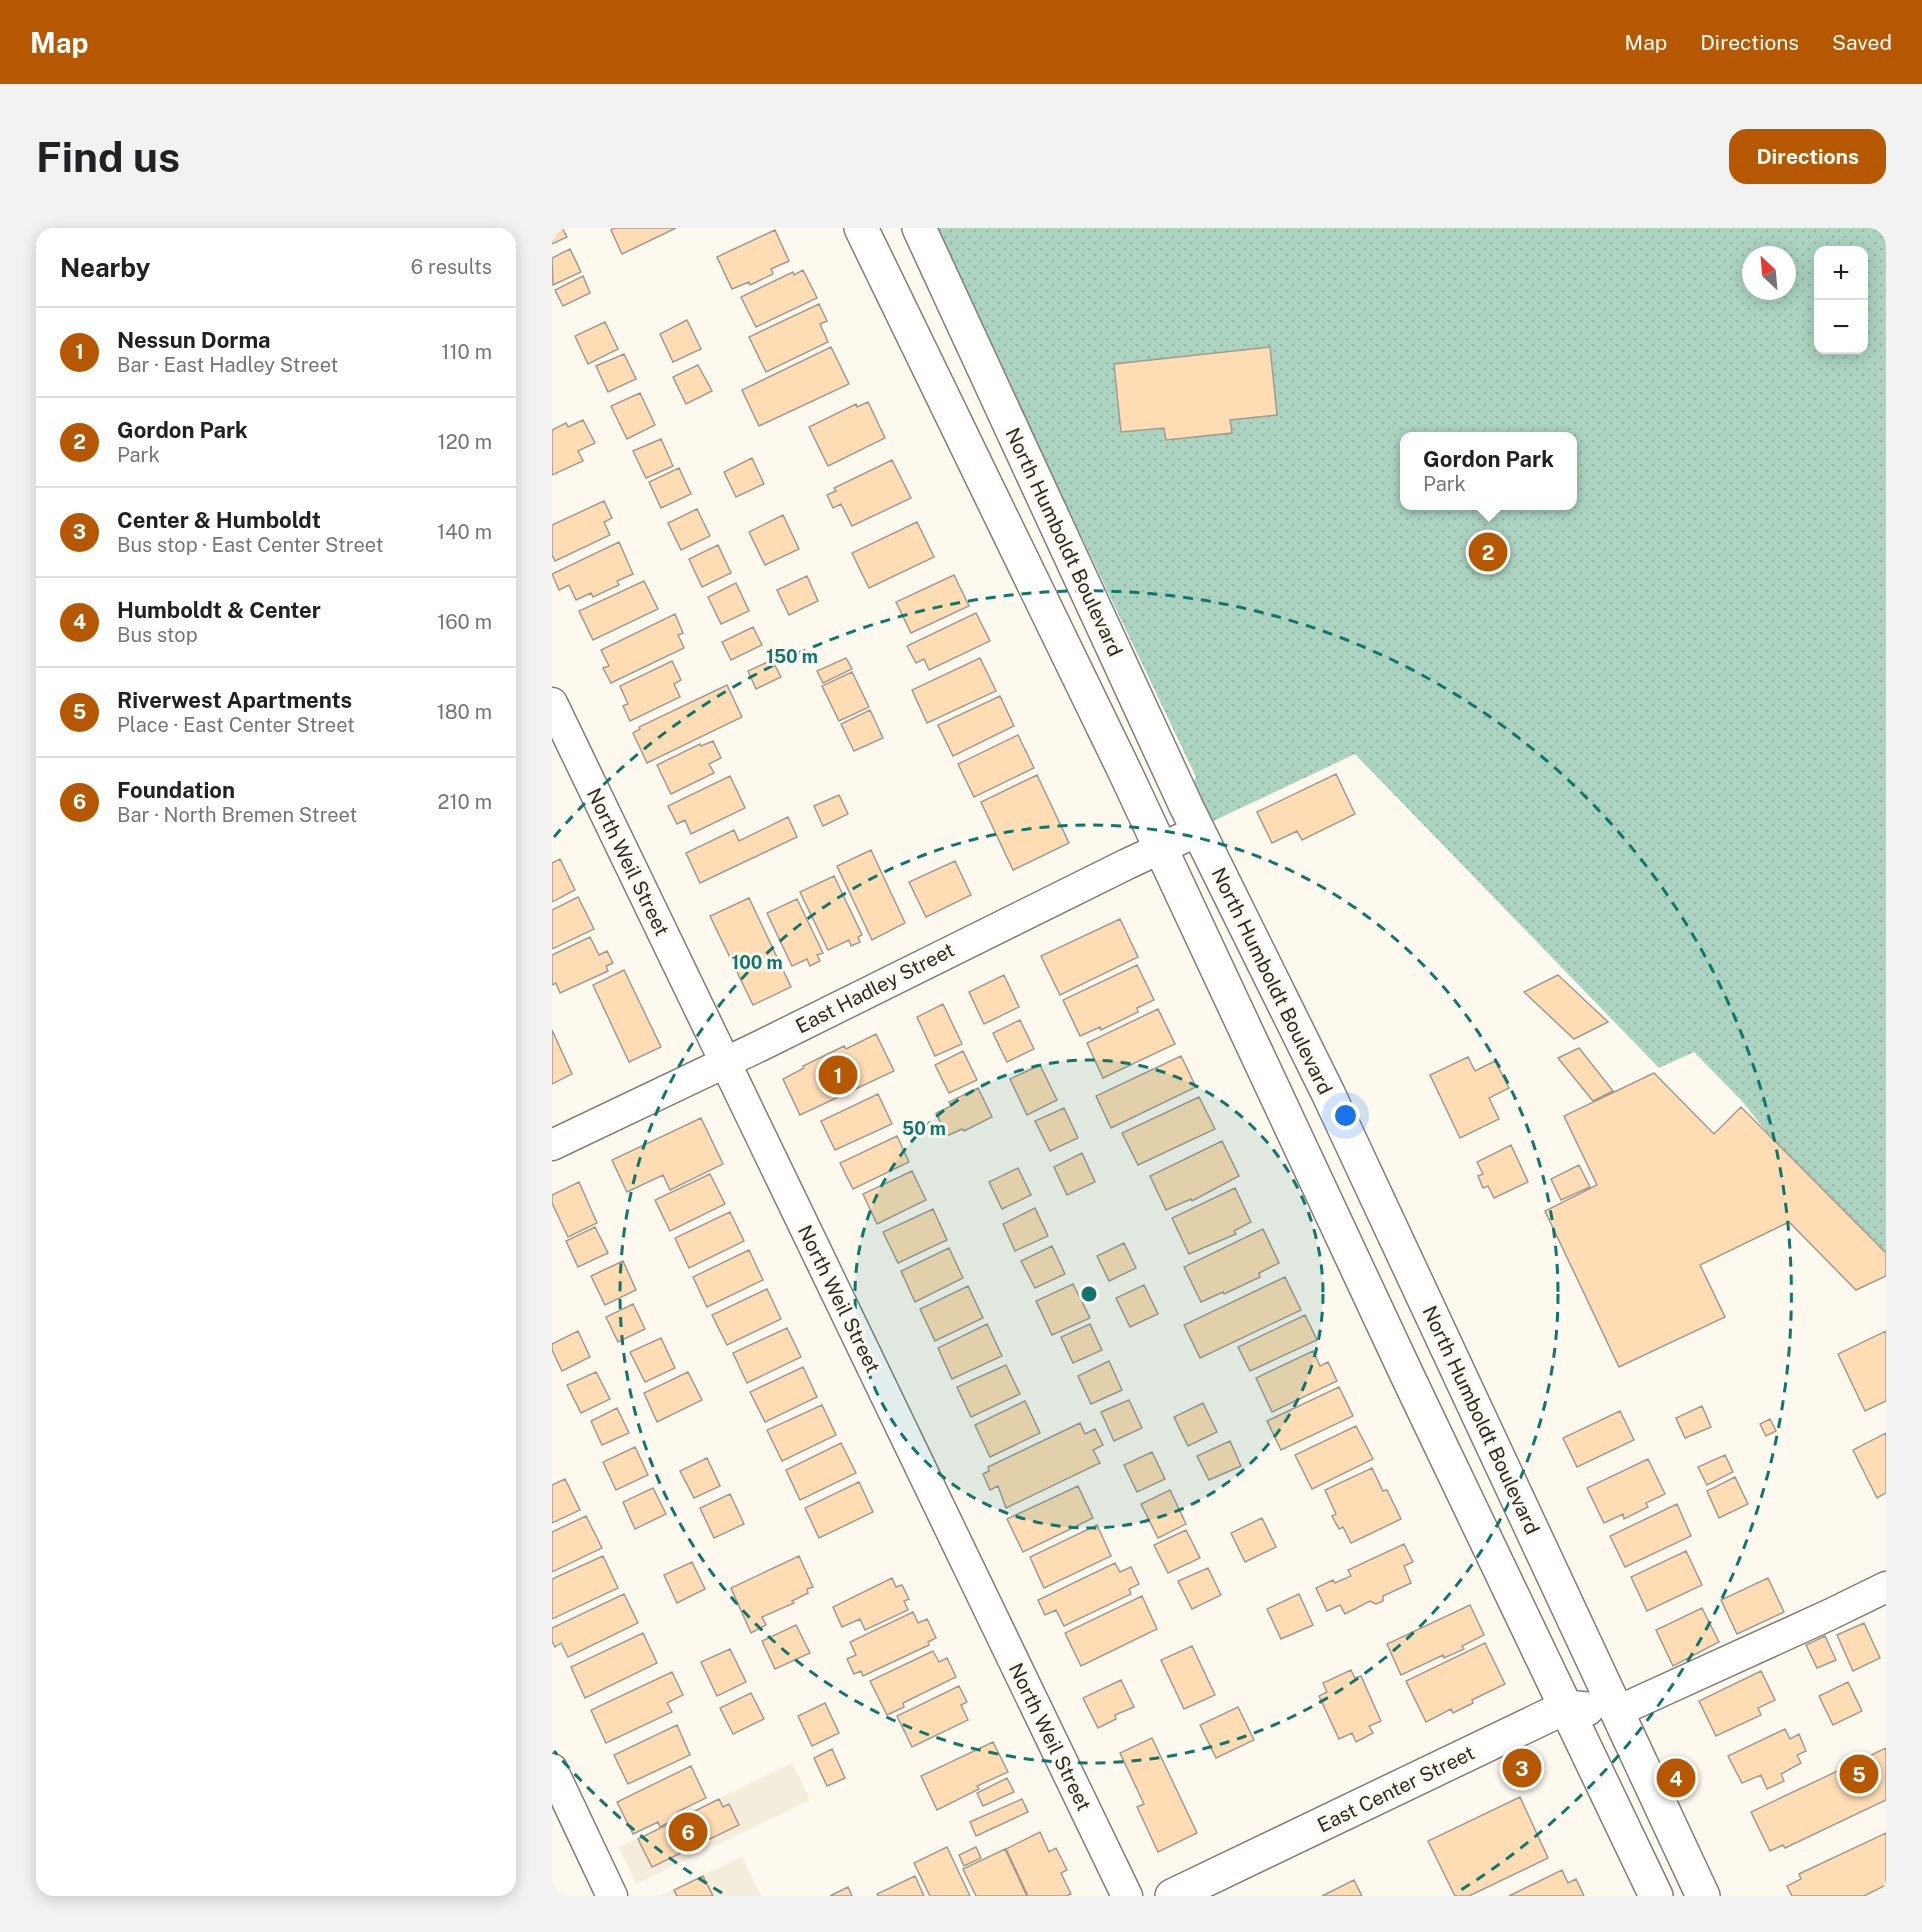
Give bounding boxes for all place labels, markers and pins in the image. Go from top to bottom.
pin: 2 [1468,530,1508,574]
pin: 1 [818,1052,858,1098]
centre of rings [1079,1284,1099,1304]
pin: 3 [1502,1746,1542,1790]
pin: 5 [1840,1752,1878,1796]
pin: 4 [1656,1756,1696,1800]
pin: 6 [668,1810,708,1854]

